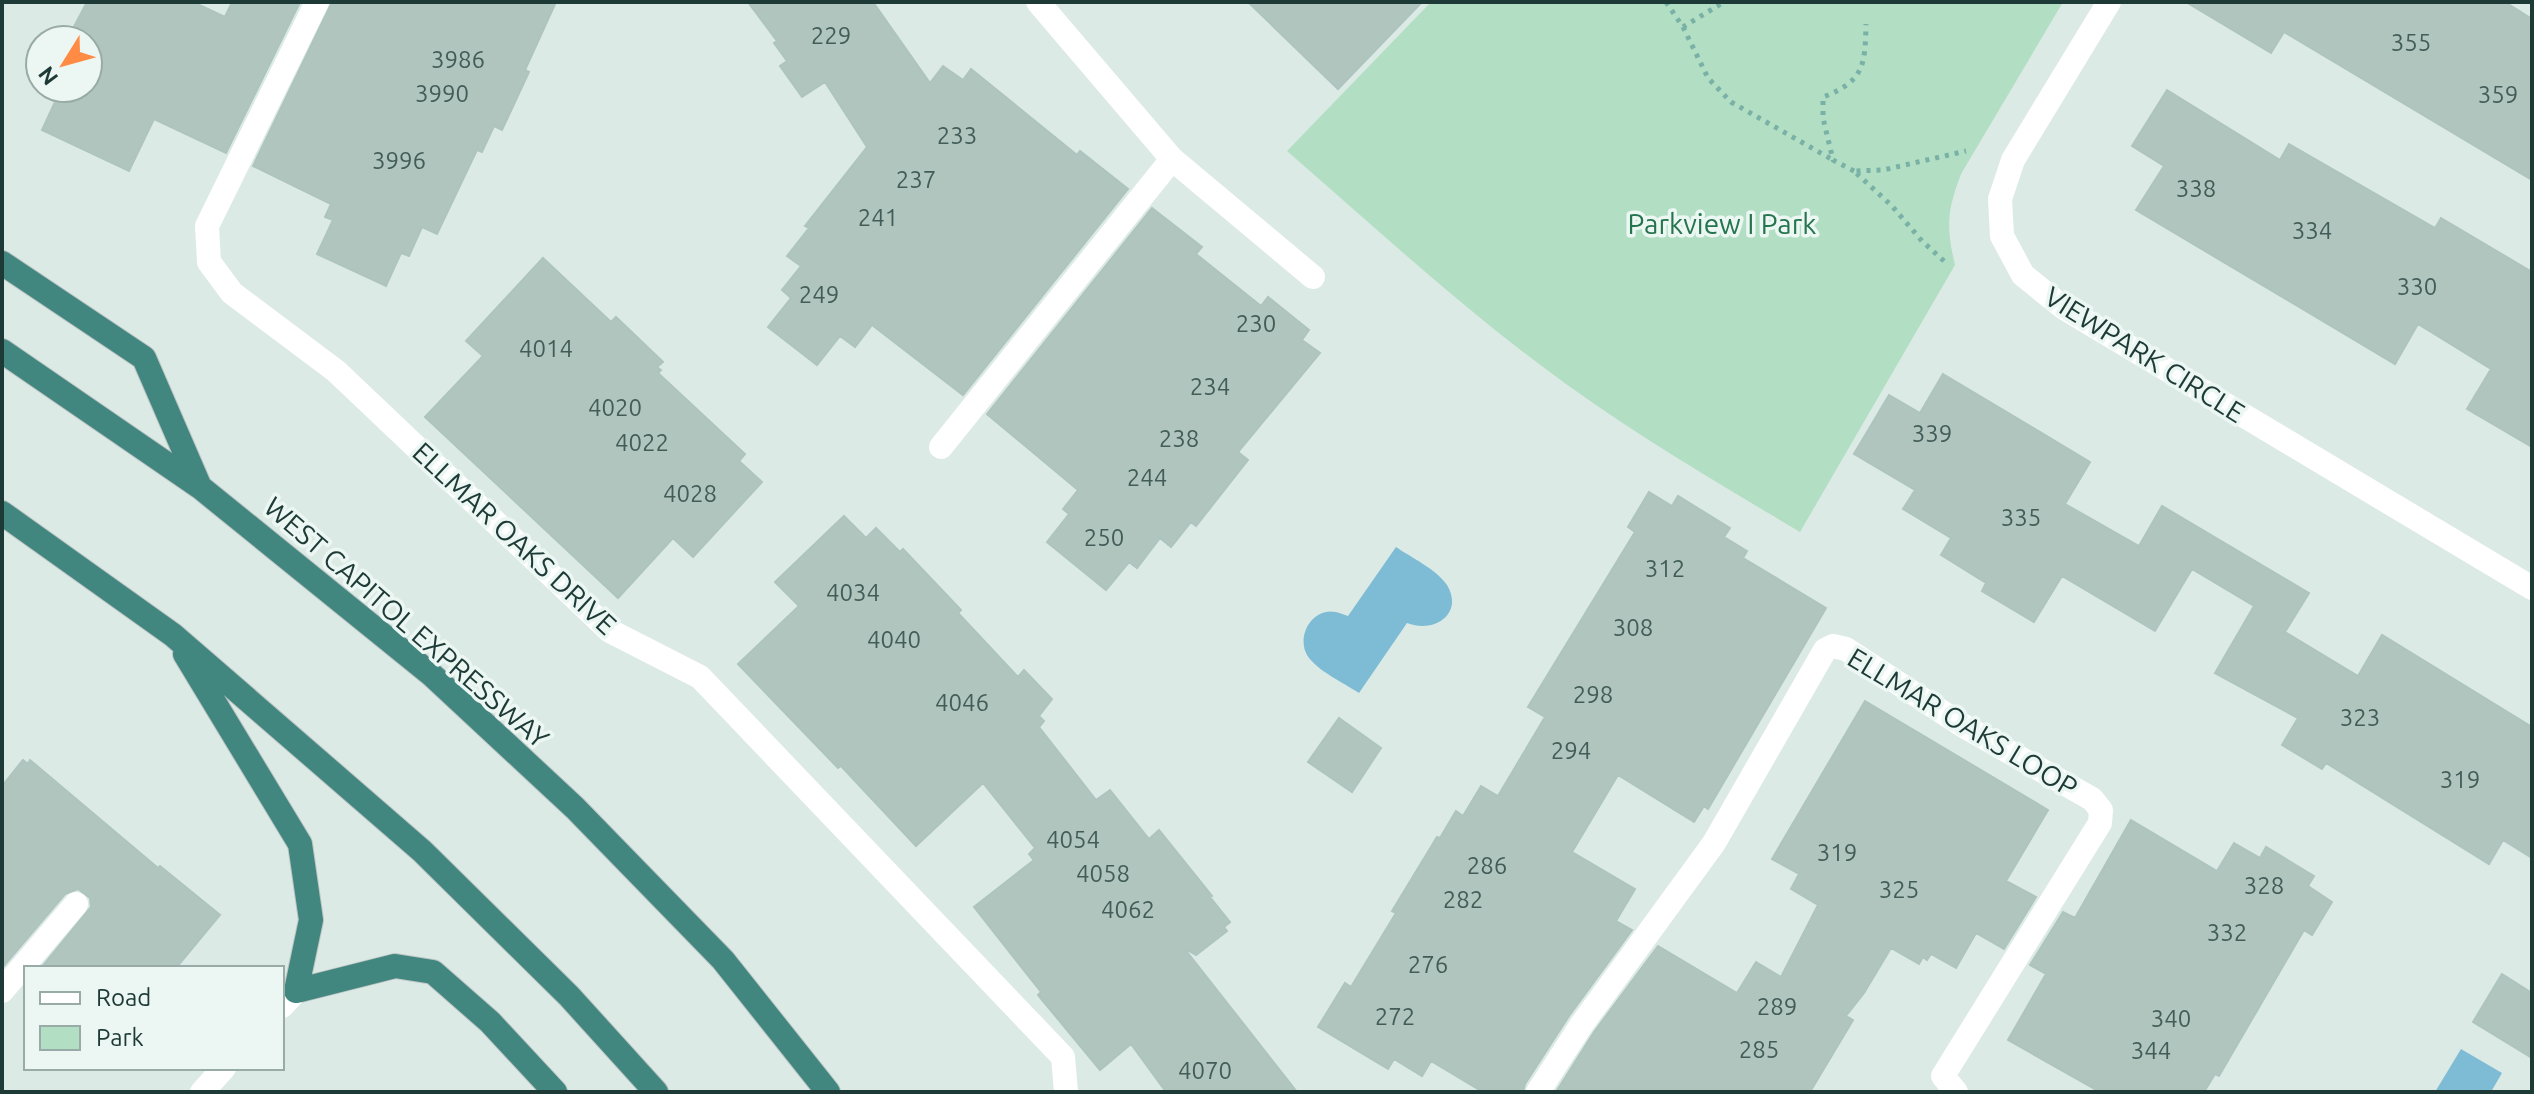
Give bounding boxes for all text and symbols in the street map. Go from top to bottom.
house number: 229 [811,22,851,49]
north arrow [24,24,104,104]
house number: 355 [2391,29,2431,56]
house number: 3986 [431,46,485,73]
text: N [33,62,63,90]
house number: 3990 [415,80,469,107]
house number: 359 [2478,81,2518,108]
house number: 233 [937,122,977,149]
house number: 3996 [372,147,426,174]
house number: 237 [896,166,936,193]
house number: 338 [2176,175,2216,202]
house number: 241 [858,204,898,231]
park label: Parkview I Park [1628,208,1816,239]
house number: 334 [2292,217,2332,244]
house number: 330 [2397,273,2437,300]
street label: VIEWPARK CIRCLE [2039,280,2251,428]
house number: 249 [799,281,839,308]
house number: 230 [1236,310,1276,337]
house number: 4014 [519,335,573,362]
house number: 234 [1190,373,1230,400]
house number: 4020 [588,394,642,421]
house number: 339 [1912,420,1952,447]
house number: 238 [1159,425,1199,452]
house number: 4022 [615,429,669,456]
street label: ELLMAR OAKS DRIVE [407,436,623,640]
house number: 244 [1127,464,1167,491]
house number: 4028 [663,480,717,507]
street label: WEST CAPITOL EXPRESSWAY [259,490,555,754]
house number: 335 [2001,504,2041,531]
house number: 250 [1084,524,1124,551]
house number: 312 [1645,555,1685,582]
house number: 4034 [826,579,880,606]
house number: 308 [1613,614,1653,641]
house number: 4040 [867,626,921,653]
street label: ELLMAR OAKS LOOP [1843,641,2083,803]
house number: 298 [1573,681,1613,708]
house number: 4046 [935,689,989,716]
house number: 323 [2340,704,2380,731]
house number: 294 [1551,737,1591,764]
house number: 319 [2440,766,2480,793]
house number: 4054 [1046,826,1100,853]
house number: 319 [1817,839,1857,866]
house number: 286 [1467,852,1507,879]
house number: 4058 [1076,860,1130,887]
house number: 328 [2244,872,2284,899]
house number: 325 [1879,876,1919,903]
house number: 282 [1443,886,1483,913]
house number: 4062 [1101,896,1155,923]
house number: 332 [2207,919,2247,946]
house number: 276 [1408,951,1448,978]
legend [24,966,284,1070]
text: Road [96,984,151,1011]
house number: 289 [1757,993,1797,1020]
house number: 272 [1375,1003,1415,1030]
house number: 340 [2151,1005,2191,1032]
text: Park [96,1024,144,1051]
house number: 285 [1739,1036,1779,1063]
house number: 344 [2131,1037,2171,1064]
house number: 4070 [1178,1057,1232,1084]

